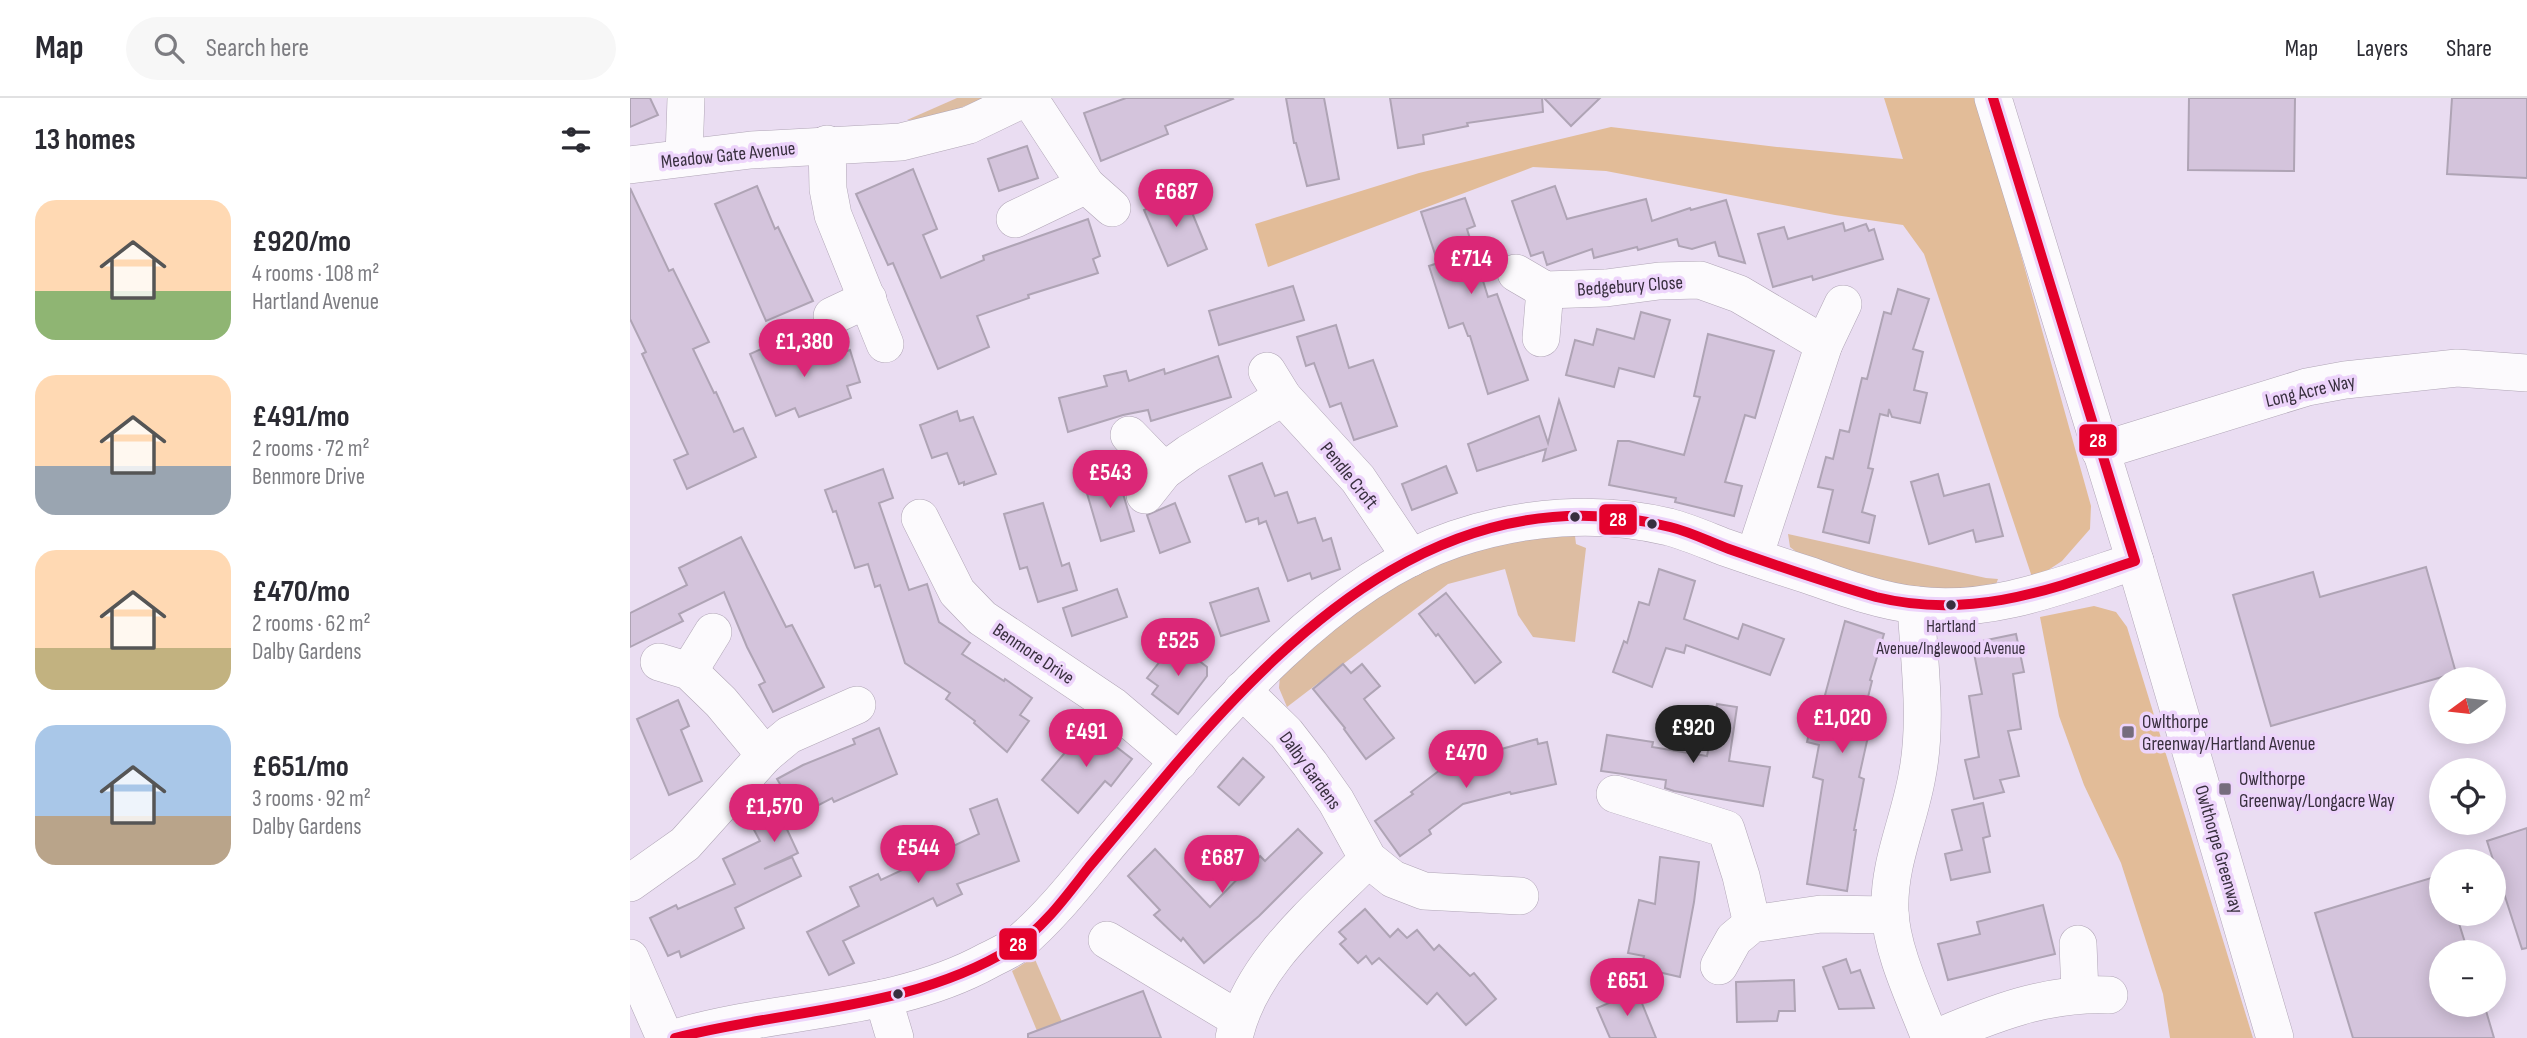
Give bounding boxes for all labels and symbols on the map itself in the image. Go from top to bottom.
street label: Meadow Gate Avenue [660,137,797,174]
pin: £687 [1135,170,1217,229]
pin: £714 [1430,236,1512,296]
street label: Bedgebury Close [1576,271,1684,302]
pin: £1,380 [747,320,861,379]
street label: Long Acre Way [2263,370,2358,413]
line badge: 28 [2078,423,2118,457]
text: 28 [2089,430,2107,453]
street label: Pendle Croft [1315,438,1383,514]
pin: £543 [1069,450,1151,510]
line badge: 28 [1598,503,1638,536]
text: 28 [1609,509,1627,532]
unlabelled marker [1568,510,1582,524]
unlabelled marker [1645,517,1659,531]
marker: Hartland Avenue/Inglewood Avenue [1944,598,1958,612]
place label: Hartland Avenue/Inglewood Avenue [1876,617,2026,659]
pin: £525 [1137,618,1219,678]
street label: Benmore Drive [988,619,1078,690]
north arrow [2429,667,2506,744]
pin: £1,020 [1785,696,1899,755]
pin: £920 [1652,706,1734,765]
pin: £491 [1045,710,1127,769]
place label: Owlthorpe Greenway/Hartland Avenue [2142,711,2315,756]
marker: Owlthorpe Greenway/Hartland Avenue [2120,724,2136,740]
street label: Dalby Gardens [1274,728,1346,814]
pin: £470 [1425,730,1507,790]
place label: Owlthorpe Greenway/Longacre Way [2239,768,2395,813]
marker: Owlthorpe Greenway/Longacre Way [2217,781,2233,797]
street label: Owlthorpe Greenway [2189,783,2248,917]
pin: £1,570 [717,784,831,844]
pin: £544 [877,826,959,885]
pin: £687 [1181,836,1263,895]
line badge: 28 [998,927,1038,961]
text: 28 [1009,934,1027,957]
pin: £651 [1586,958,1668,1018]
unlabelled marker [891,987,905,1001]

